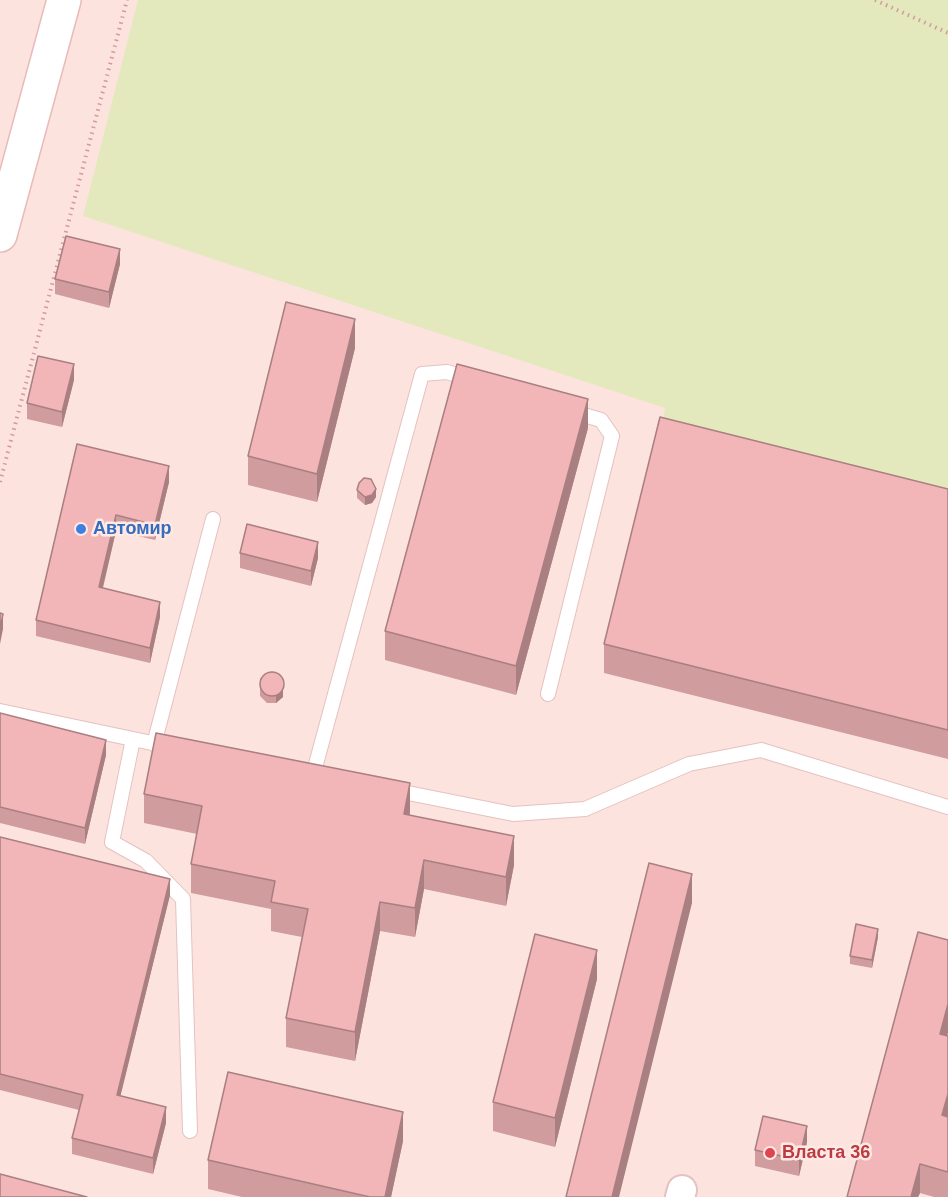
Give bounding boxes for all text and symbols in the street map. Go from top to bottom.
place label: Автомир [93,518,172,540]
marker: Автомир [74,522,88,536]
place label: Власта 36 [782,1142,870,1164]
marker: Власта 36 [763,1146,777,1160]

